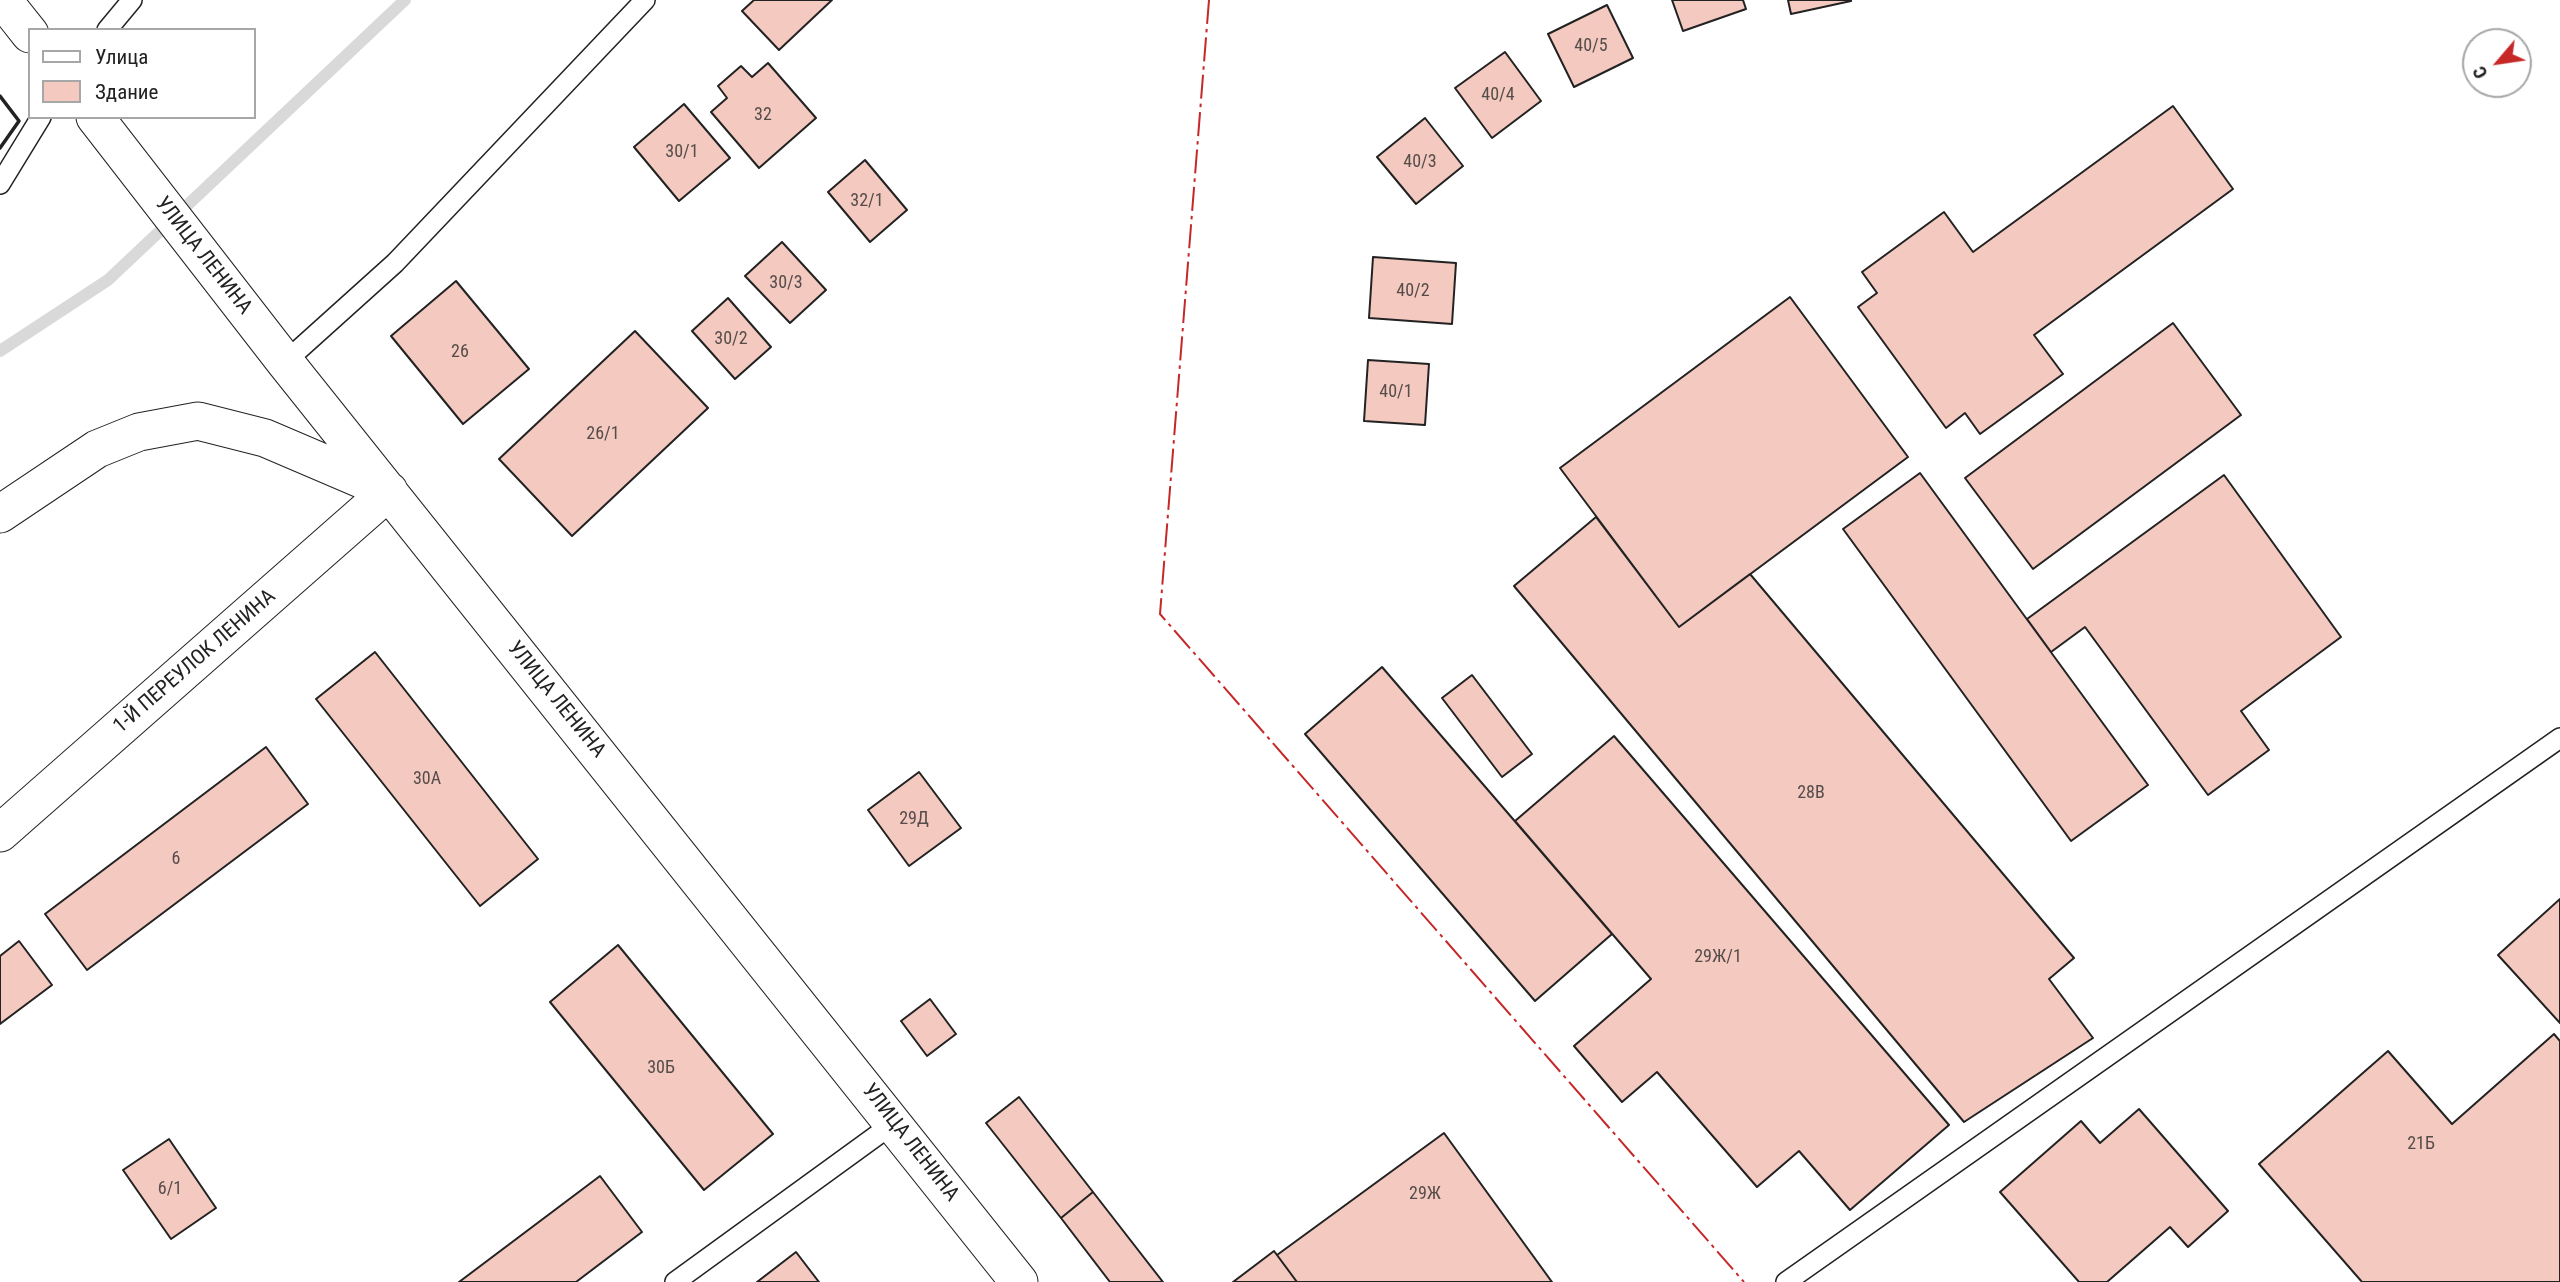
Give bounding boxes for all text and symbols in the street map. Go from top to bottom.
legend [28,28,256,119]
north arrow [2462,28,2532,98]
house number: 40/5 [1574,35,1608,57]
text: Улица [95,45,148,69]
text: С [2467,62,2493,83]
text: Здание [95,80,158,104]
house number: 40/4 [1481,84,1515,106]
house number: 32 [754,104,772,126]
house number: 30/1 [665,141,699,163]
house number: 40/3 [1403,151,1437,173]
house number: 32/1 [850,190,884,212]
street label: УЛИЦА ЛЕНИНА [149,192,257,320]
house number: 30/3 [769,272,803,294]
house number: 40/2 [1396,280,1430,302]
house number: 30/2 [714,328,748,350]
house number: 26 [451,341,469,363]
house number: 40/1 [1379,381,1413,403]
house number: 26/1 [586,423,620,445]
street label: 1-Й ПЕРЕУЛОК ЛЕНИНА [109,585,281,739]
street label: УЛИЦА ЛЕНИНА [501,637,611,763]
house number: 30А [413,768,441,790]
house number: 28В [1797,782,1825,804]
house number: 29Д [899,808,929,830]
house number: 6 [172,848,180,870]
house number: 29Ж/1 [1694,946,1742,968]
house number: 30Б [647,1057,675,1079]
street label: УЛИЦА ЛЕНИНА [856,1079,964,1207]
house number: 21Б [2407,1133,2435,1155]
house number: 6/1 [158,1178,182,1200]
house number: 29Ж [1409,1183,1441,1205]

